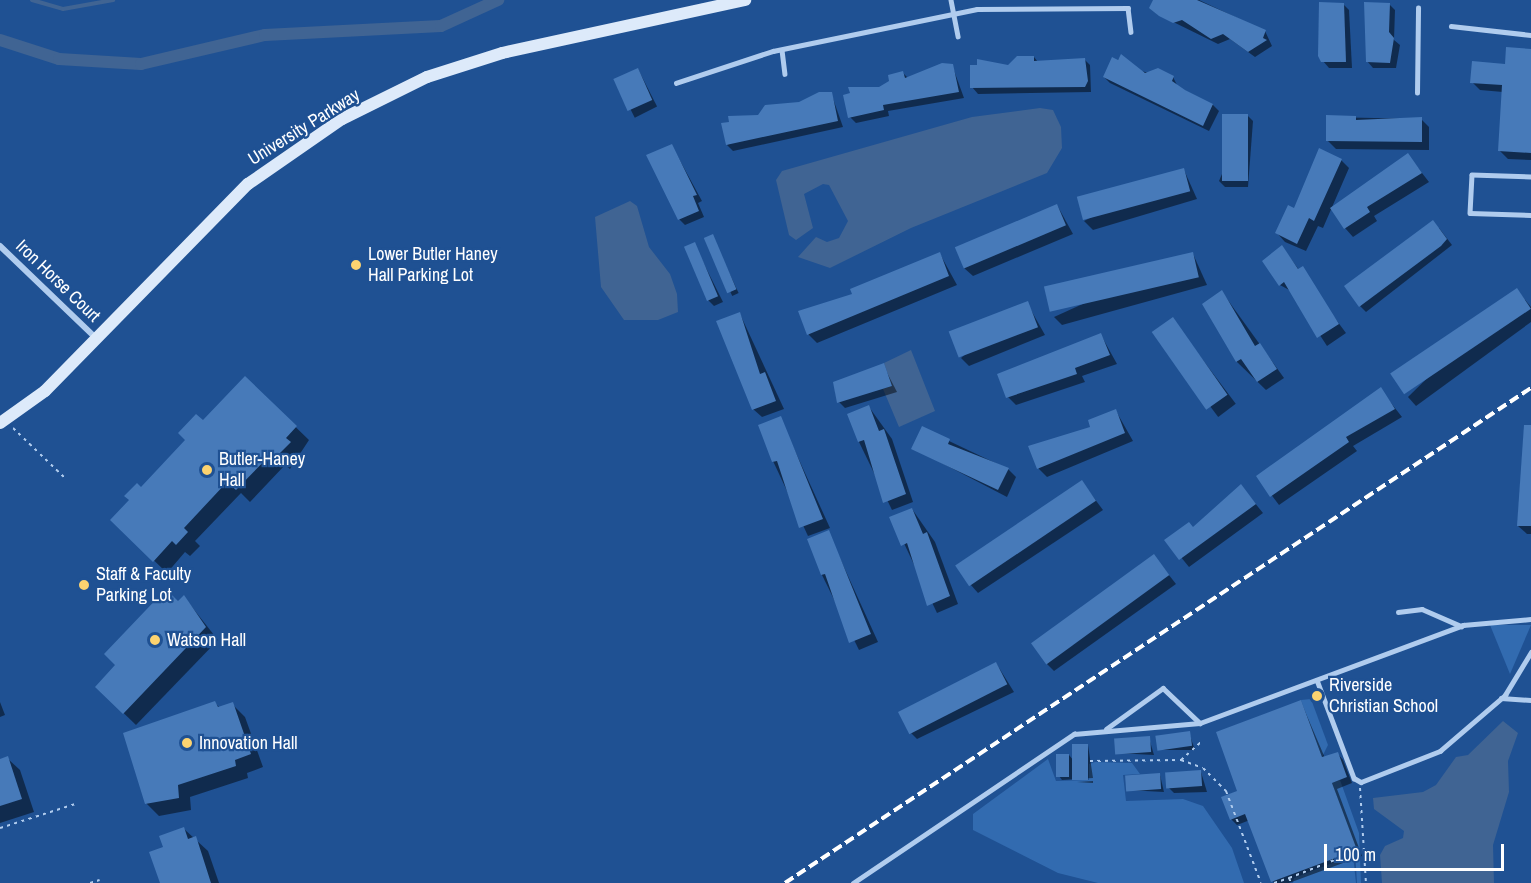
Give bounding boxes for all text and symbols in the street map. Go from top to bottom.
street label: University Parkway [244,84,364,170]
street label: Iron Horse Court [11,235,105,327]
place label: Lower Butler Haney Hall Parking Lot [368,244,498,286]
marker: Lower Butler Haney Hall Parking Lot [349,258,363,272]
place label: Butler-Haney Hall [219,449,305,492]
marker: Butler-Haney Hall [200,463,214,477]
place label: Staff & Faculty Parking Lot [96,564,191,606]
marker: Staff & Faculty Parking Lot [77,578,91,592]
place label: Watson Hall [167,629,246,651]
marker: Watson Hall [148,633,162,647]
place label: Riverside Christian School [1329,675,1438,718]
marker: Riverside Christian School [1310,689,1324,703]
place label: Innovation Hall [199,732,297,754]
marker: Innovation Hall [180,736,194,750]
scale bar [1327,832,1507,870]
text: 100 m [1335,842,1376,867]

